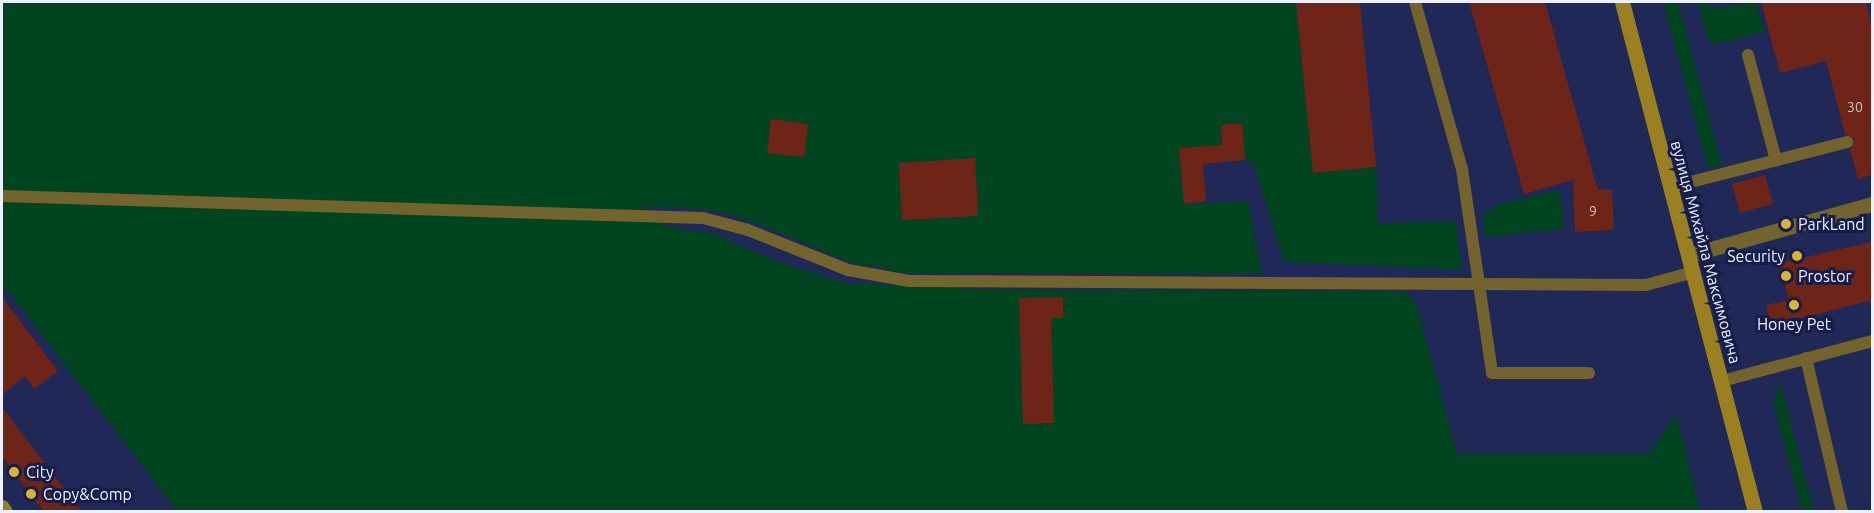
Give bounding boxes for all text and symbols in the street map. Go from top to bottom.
house number: 30 [1847,99,1863,115]
street label: вулиця Михайла Максимовича [1667,138,1745,366]
house number: 9 [1589,203,1597,219]
place label: ParkLand [1798,214,1865,234]
marker: ParkLand [1779,217,1793,231]
place label: Security [1727,246,1785,266]
marker: Security [1790,249,1804,263]
place label: Prostor [1798,266,1852,286]
marker: Prostor [1779,269,1793,283]
marker: Honey Pet [1787,298,1801,312]
place label: Honey Pet [1757,314,1831,334]
place label: City [26,462,54,482]
marker: City [7,465,21,479]
place label: Copy&Comp [43,484,132,504]
marker: Copy&Comp [24,487,38,501]

